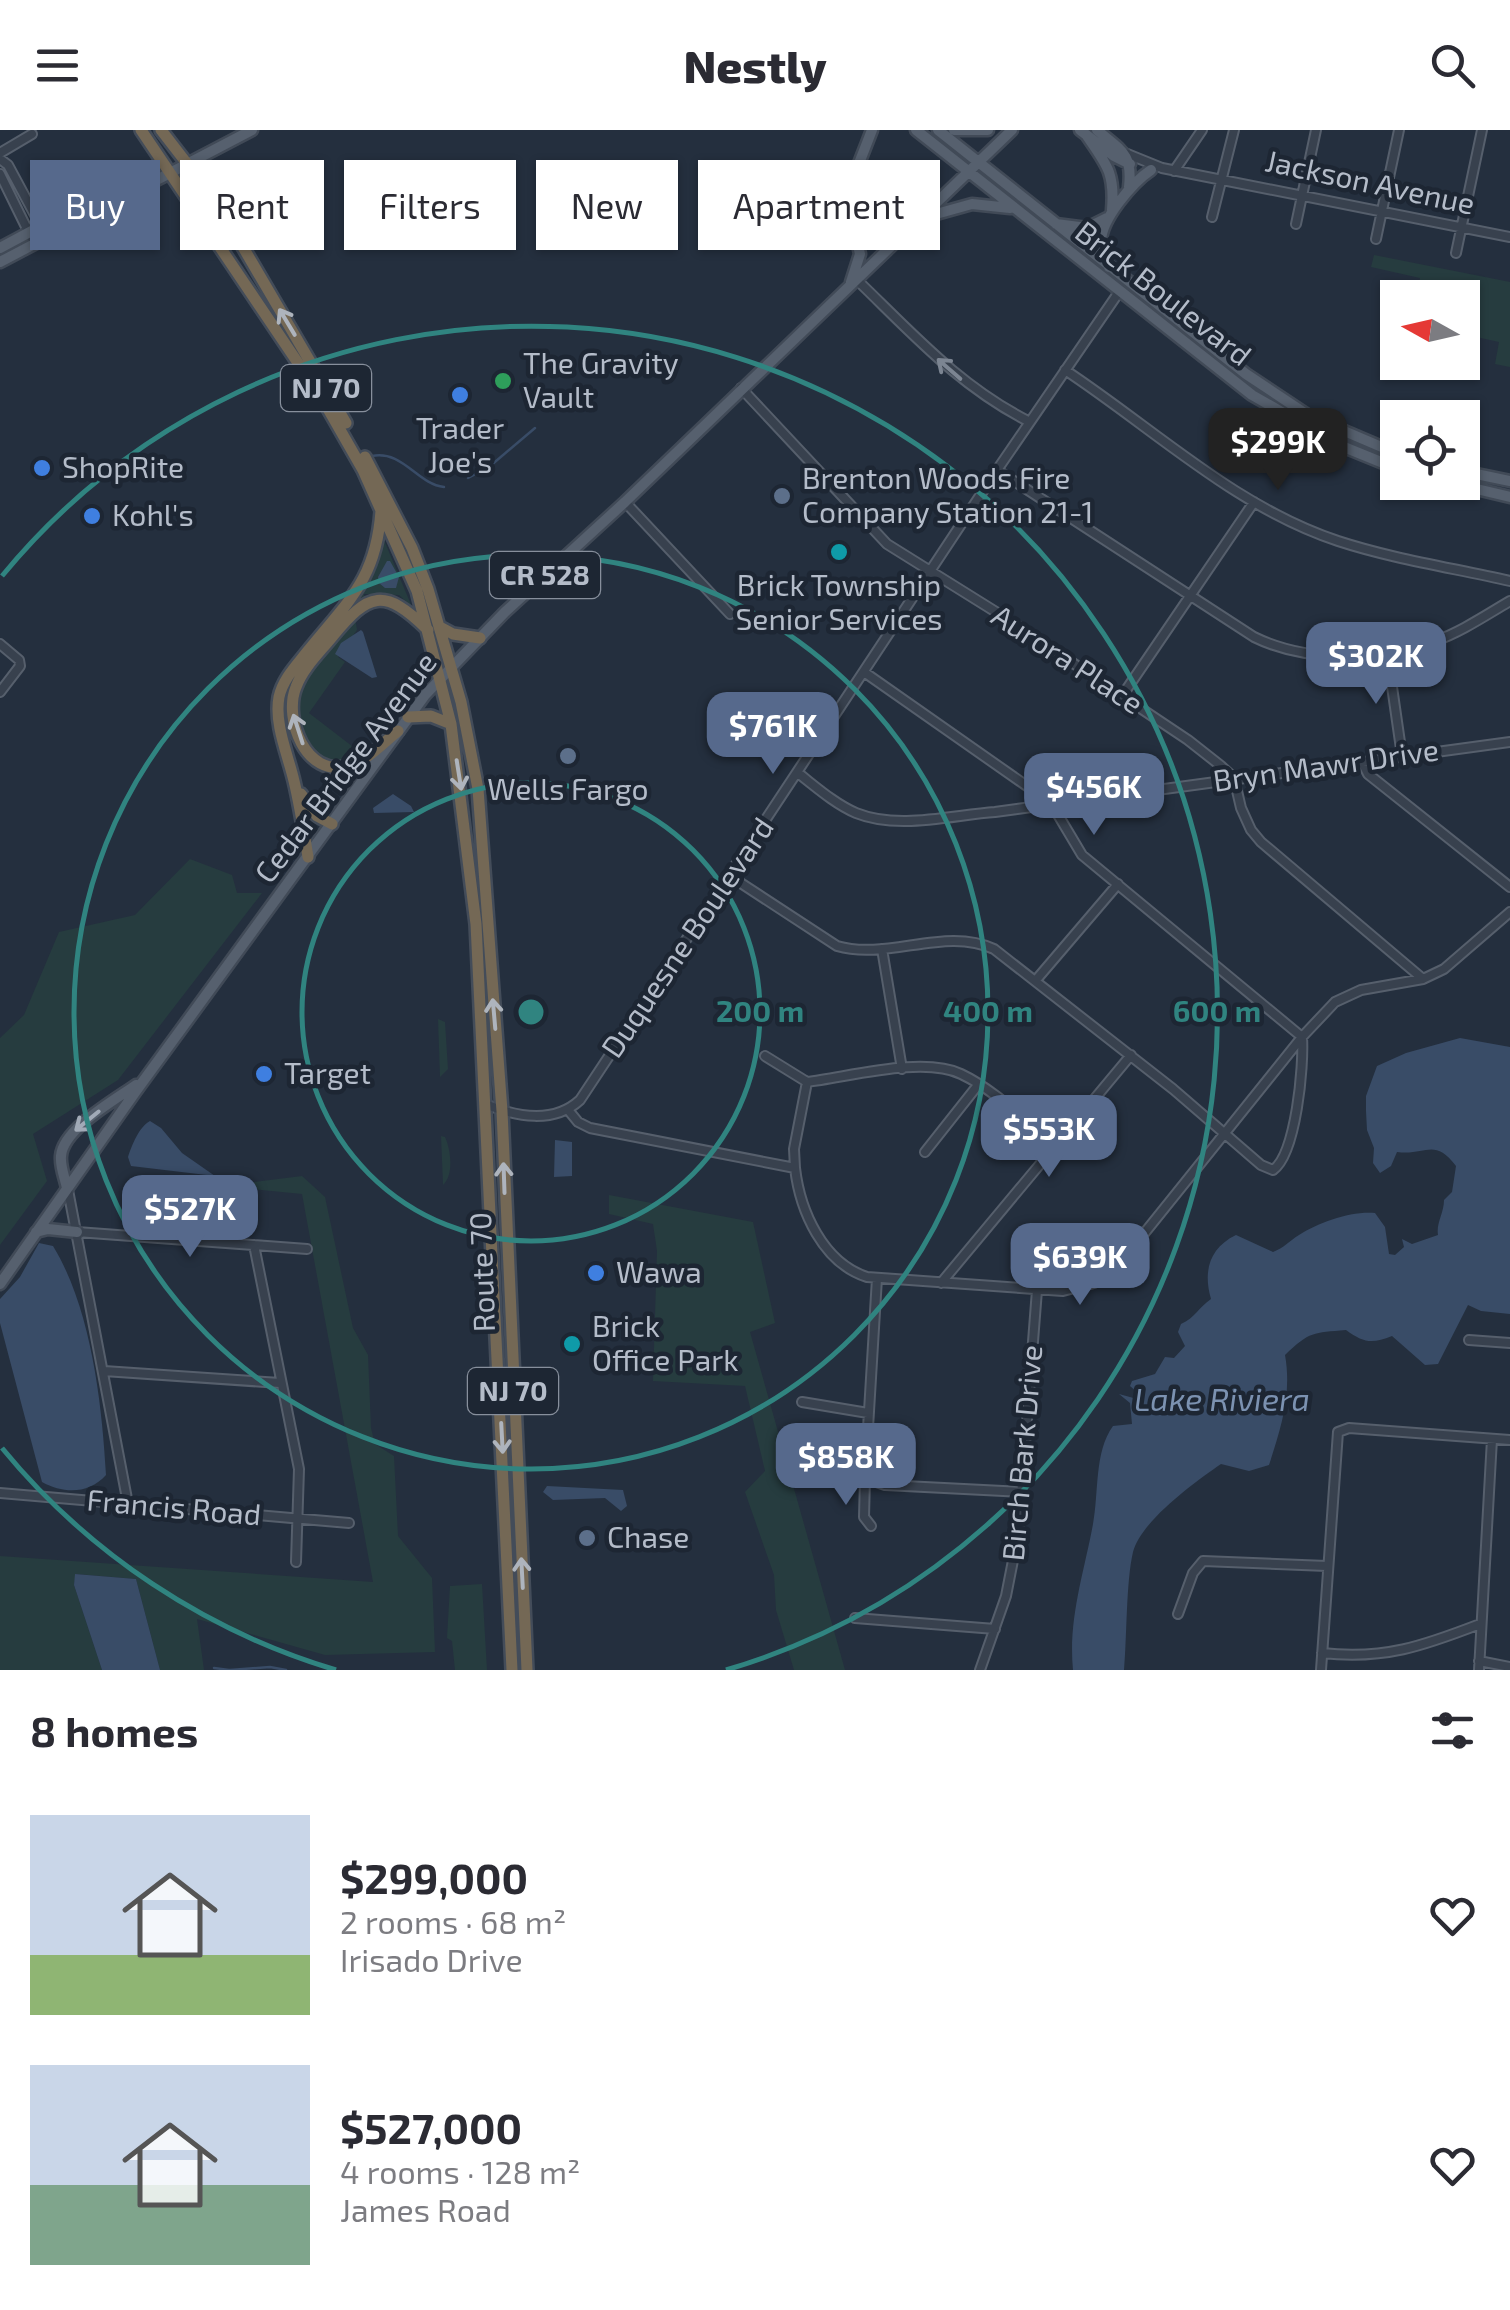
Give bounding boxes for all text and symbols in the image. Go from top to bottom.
icon: menu [30,38,85,93]
text: Nestly [683,38,827,92]
icon: search [1425,38,1480,93]
street label: Jackson Avenue [1263,141,1478,221]
chip: Buy [30,160,160,250]
chip: Rent [180,160,324,250]
chip: Filters [344,160,516,250]
chip: New [536,160,678,250]
chip: Apartment [698,160,940,250]
street label: Brick Boulevard [1069,213,1259,372]
north arrow [1380,280,1480,380]
map controls [1380,280,1480,500]
one-way arrow [277,308,297,337]
place label: The Gravity Vault [523,344,679,414]
one-way arrow [937,357,962,380]
road number: NJ 70 [281,365,371,411]
marker: The Gravity Vault [492,370,514,392]
marker: Trader Joe's [449,384,471,406]
button: locate [1380,400,1480,500]
pin: $299K [1208,408,1348,493]
place label: Trader Joe's [416,409,504,479]
text: $299K [1230,421,1326,459]
place label: ShopRite [62,448,184,484]
marker: ShopRite [31,457,53,479]
place label: Brenton Woods Fire Company Station 21-1 [802,459,1093,529]
marker: Brenton Woods Fire Company Station 21-1 [771,485,793,507]
place label: Kohl's [112,496,194,532]
marker: Kohl's [81,505,103,527]
marker: Brick Township Senior Services [828,541,850,563]
road number: CR 528 [490,552,600,598]
place label: Brick Township Senior Services [735,566,943,636]
street label: Aurora Place [986,596,1151,721]
pin: $302K [1306,622,1446,707]
text: $302K [1328,635,1424,673]
street label: Cedar Bridge Avenue [246,644,443,889]
pin: $761K [703,692,843,777]
text: $761K [729,705,817,743]
one-way arrow [287,714,305,746]
street label: Bryn Mawr Drive [1211,730,1441,798]
marker: Wells Fargo [557,745,579,767]
pin: $456K [1024,753,1164,838]
one-way arrow [450,759,468,791]
text: $456K [1046,766,1142,804]
place label: Wells Fargo [487,770,649,806]
street label: Duquesne Boulevard [593,810,780,1064]
text: 200 m [716,992,804,1028]
text: 400 m [943,992,1033,1028]
text: 600 m [1173,992,1261,1028]
centre of rings [513,994,549,1030]
one-way arrow [485,999,504,1031]
place label: Target [284,1054,371,1090]
marker: Target [253,1063,275,1085]
pin: $553K [979,1095,1119,1180]
text: $553K [1003,1108,1095,1146]
one-way arrow [74,1110,101,1131]
one-way arrow [495,1163,514,1195]
pin: $527K [120,1175,260,1260]
text: $527K [144,1188,236,1226]
street label: Route 70 [461,1211,501,1333]
pin: $639K [1010,1223,1150,1308]
text: $639K [1033,1236,1127,1274]
place label: Wawa [616,1253,702,1289]
marker: Wawa [585,1262,607,1284]
place label: Brick Office Park [592,1307,739,1377]
marker: Brick Office Park [561,1333,583,1355]
street label: Birch Bark Drive [994,1343,1048,1562]
road number: NJ 70 [468,1368,558,1414]
water label: Lake Riviera [1134,1379,1310,1417]
one-way arrow [493,1422,512,1454]
pin: $858K [776,1423,916,1508]
text: $858K [798,1436,894,1474]
street label: Francis Road [86,1480,263,1532]
place label: Chase [607,1518,689,1554]
marker: Chase [576,1527,598,1549]
one-way arrow [513,1557,532,1589]
icon: filters [1425,1703,1480,1758]
text: 8 homes [30,1705,198,1755]
text: $299,000 [340,1852,528,1902]
icon: home [110,1855,230,1975]
icon: heart [1425,1888,1480,1943]
text: 2 rooms · 68 m² [340,1902,566,1940]
text: Irisado Drive [340,1940,523,1978]
text: $527,000 [340,2102,522,2152]
icon: home [110,2105,230,2225]
icon: heart [1425,2138,1480,2193]
text: 4 rooms · 128 m² [340,2152,580,2190]
text: James Road [340,2190,511,2228]

